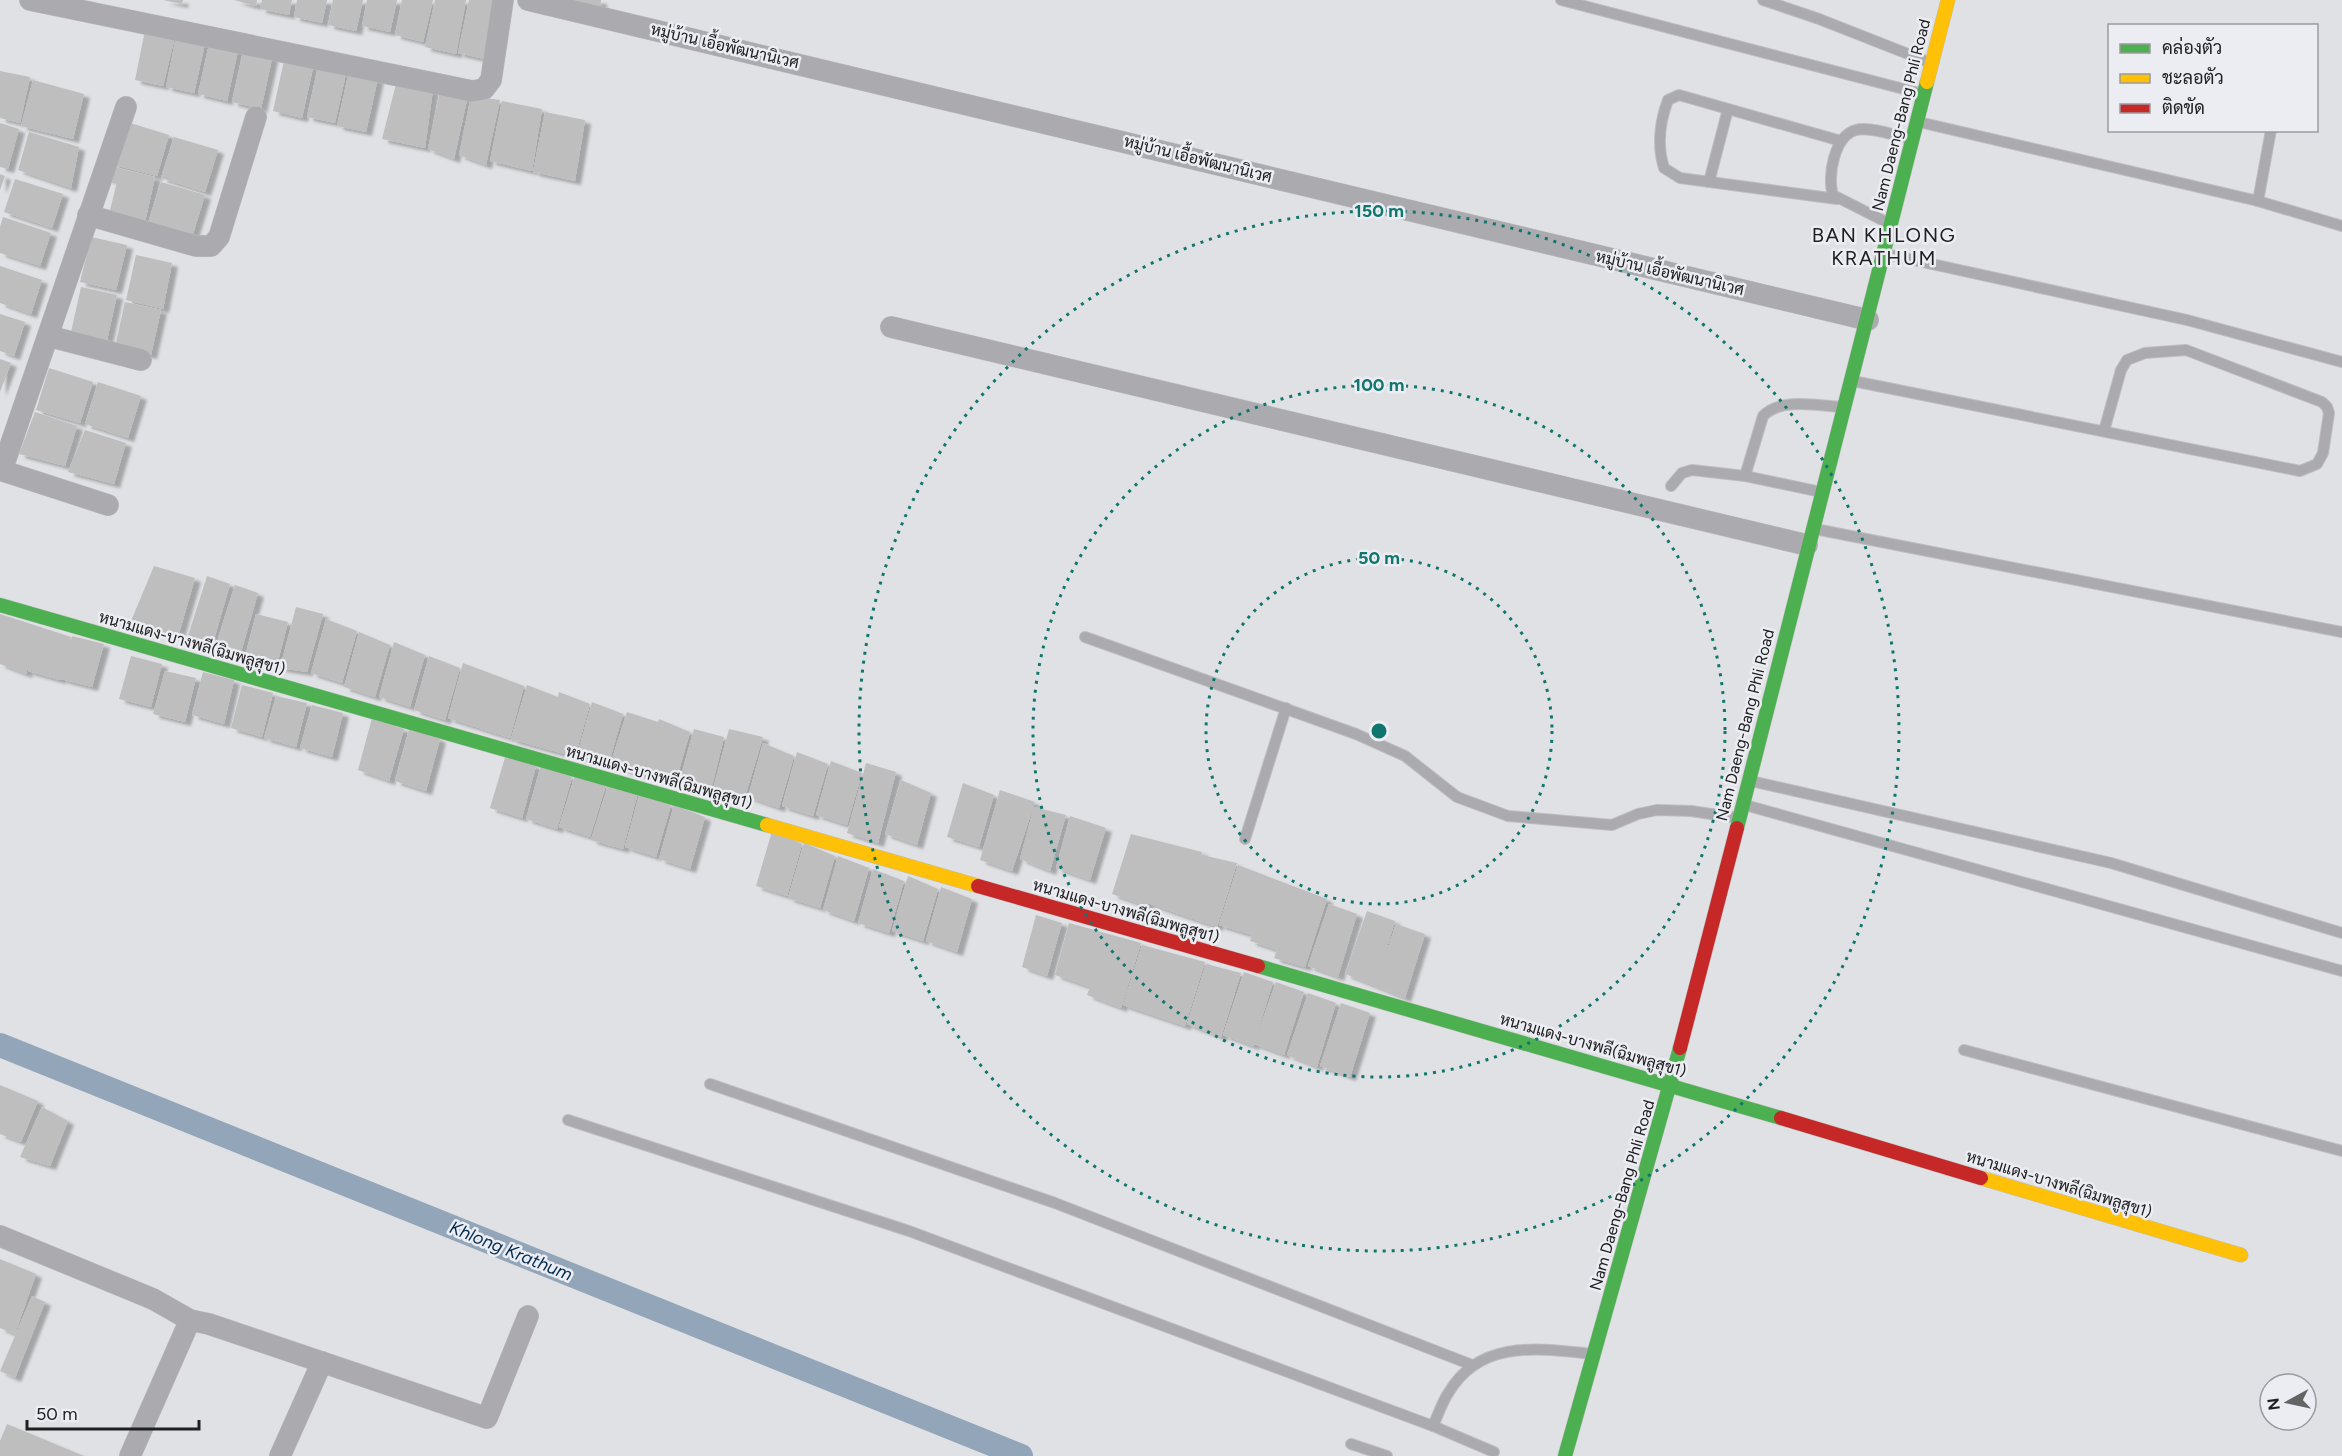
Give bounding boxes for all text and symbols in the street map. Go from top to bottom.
street label: หมู่บ้าน เอื้อพัฒนานิเวศ [648,15,802,74]
street label: Nam Daeng-Bang Phli Road [1868,17,1934,213]
legend [2108,24,2318,132]
text: คล่องตัว [2162,36,2222,59]
text: ชะลอตัว [2162,67,2224,89]
text: ติดขัด [2162,97,2205,119]
street label: หมู่บ้าน เอื้อพัฒนานิเวศ [1122,127,1275,189]
text: 150 m [1354,200,1404,222]
district label: BAN KHLONG KRATHUM [1812,223,1956,270]
street label: หมู่บ้าน เอื้อพัฒนานิเวศ [1593,242,1747,301]
text: 100 m [1354,374,1404,396]
text: 50 m [1358,547,1400,569]
street label: หนามแดง-บางพลี(ฉิมพลูสุข1) [96,605,288,681]
street label: Nam Daeng-Bang Phli Road [1712,627,1778,823]
centre of rings [1369,721,1389,741]
street label: หนามแดง-บางพลี(ฉิมพลูสุข1) [563,739,755,815]
street label: หนามแดง-บางพลี(ฉิมพลูสุข1) [1030,873,1222,949]
street label: หนามแดง-บางพลี(ฉิมพลูสุข1) [1497,1007,1689,1083]
street label: Nam Daeng-Bang Phli Road [1586,1097,1658,1293]
street label: หนามแดง-บางพลี(ฉิมพลูสุข1) [1963,1145,2155,1223]
water label: Khlong Krathum [446,1216,576,1286]
north arrow [2258,1372,2318,1432]
scale bar [27,1393,200,1431]
text: N [2263,1397,2284,1411]
text: 50 m [36,1403,78,1425]

